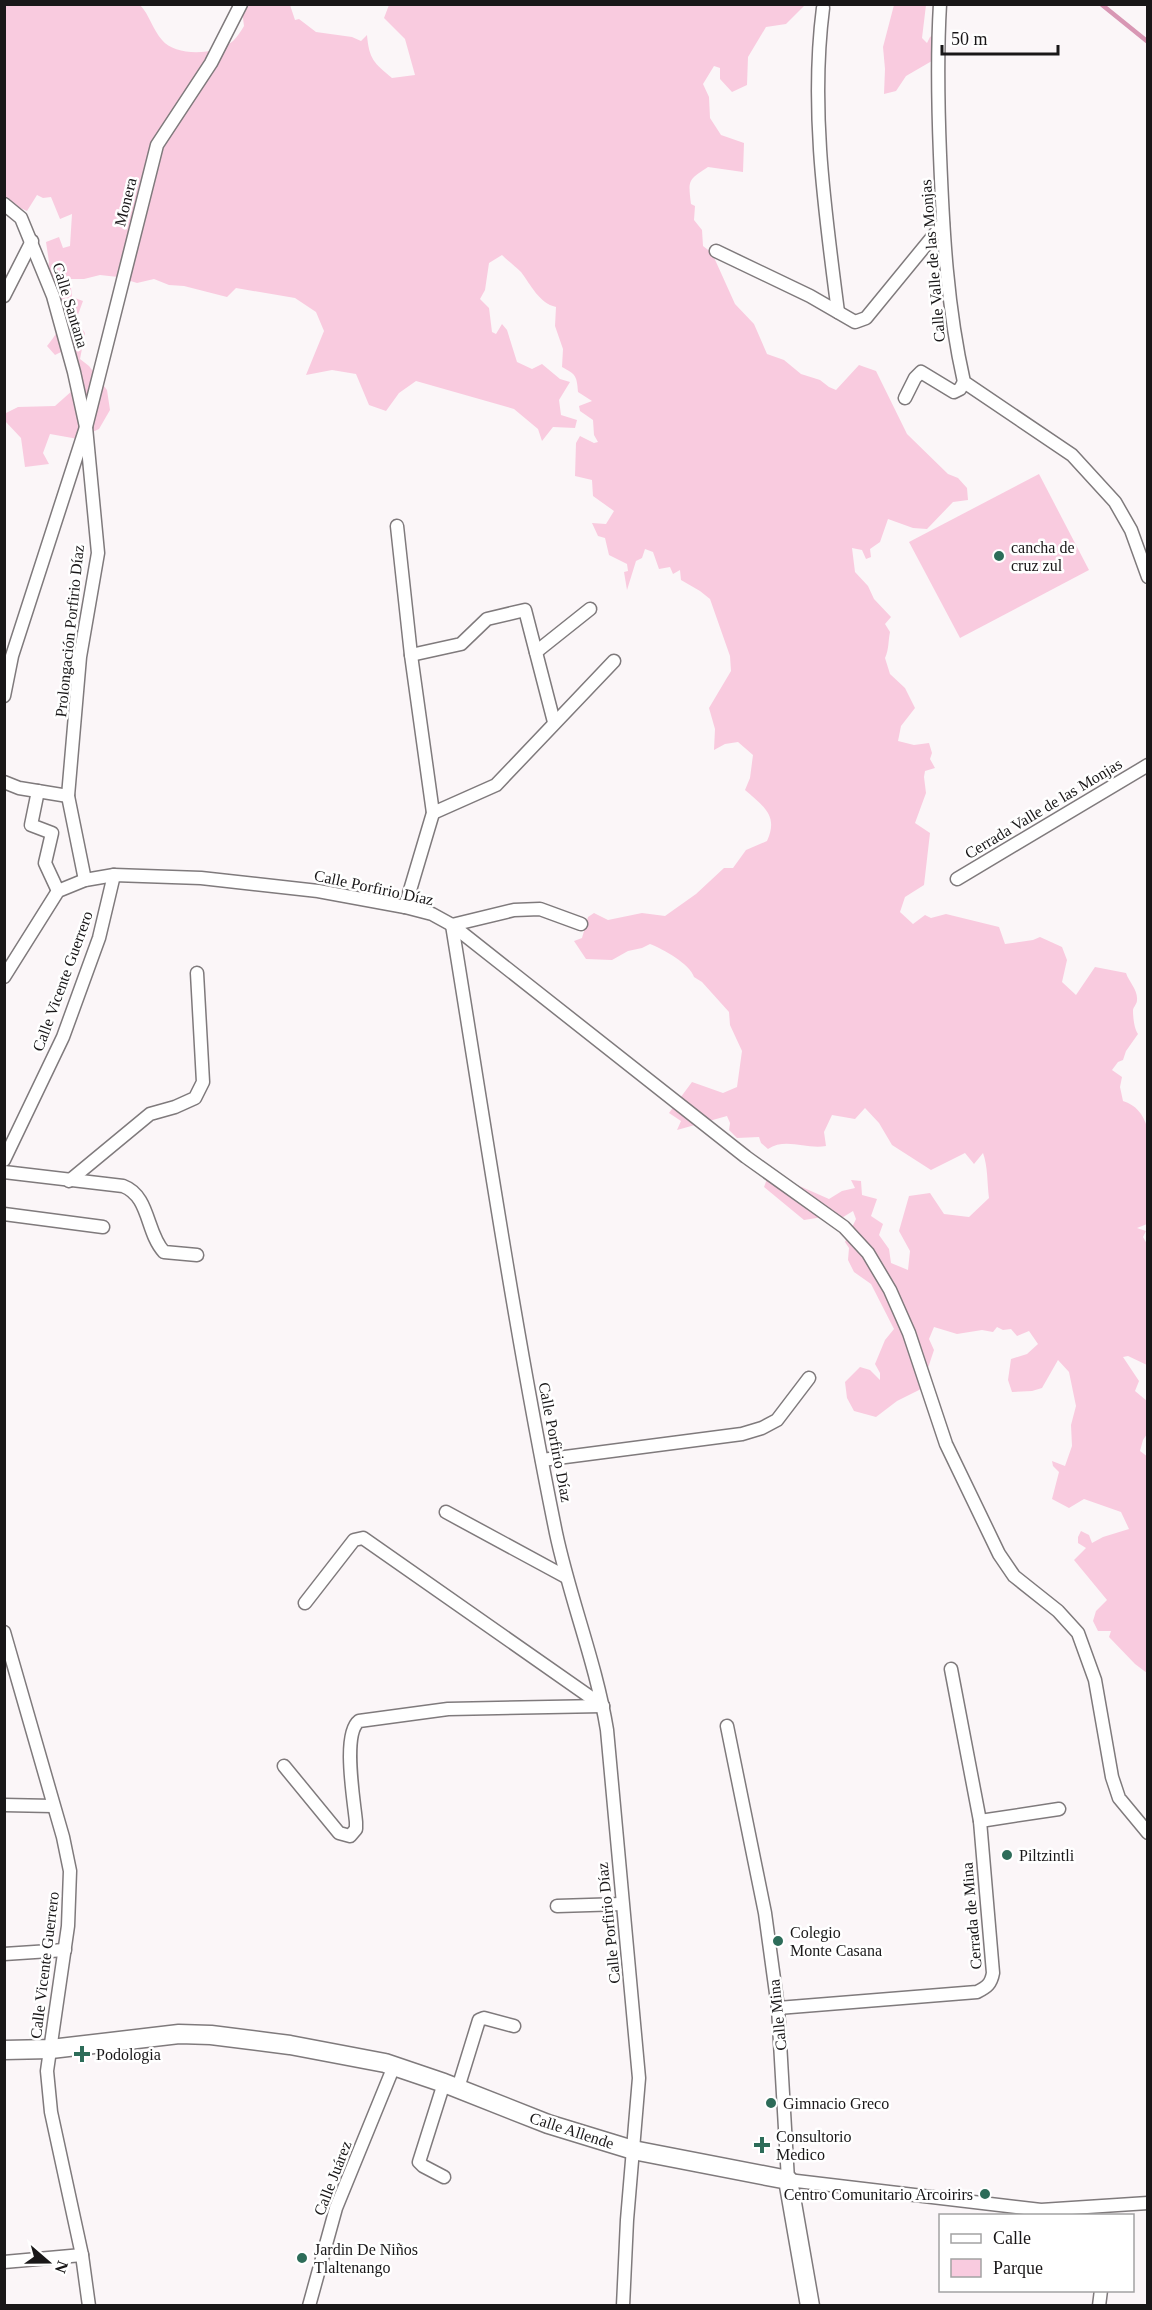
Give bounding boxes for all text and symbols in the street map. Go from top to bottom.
scale bar [942,18,1058,56]
text: 50 m [951,29,988,49]
street label: Monera [111,176,140,228]
street label: Calle Valle de las Monjas [917,179,949,343]
street label: Calle Santana [49,260,92,350]
place label: cancha de cruz zul [1011,539,1075,574]
street label: Prolongación Porfirio Díaz [52,544,88,718]
marker: cancha de cruz zul [992,549,1006,563]
street label: Cerrada Valle de las Monjas [962,755,1125,863]
street label: Calle Porfirio Díaz [313,867,435,908]
street label: Calle Vicente Guerrero [29,909,96,1054]
street label: Calle Porfirio Díaz [536,1381,575,1503]
place label: Piltzintli [1019,1847,1075,1864]
marker: Piltzintli [1000,1848,1014,1862]
street label: Calle Porfirio Díaz [594,1862,623,1984]
street label: Cerrada de Mina [958,1862,985,1970]
street label: Calle Vicente Guerrero [27,1891,62,2040]
place label: Colegio Monte Casana [790,1924,882,1959]
marker: Colegio Monte Casana [771,1934,785,1948]
street label: Calle Mina [765,1978,790,2051]
marker: Podologia [73,2045,91,2063]
place label: Podologia [96,2046,161,2064]
place label: Gimnacio Greco [783,2095,889,2112]
marker: Gimnacio Greco [764,2096,778,2110]
street label: Calle Allende [528,2109,616,2152]
place label: Consultorio Medico [776,2128,852,2163]
marker: Consultorio Medico [753,2136,771,2154]
street label: Calle Juárez [310,2138,354,2218]
place label: Centro Comunitario Arcoirirs [784,2186,973,2203]
marker: Centro Comunitario Arcoirirs [978,2187,992,2201]
legend [939,2214,1134,2292]
text: Calle [993,2228,1031,2248]
north arrow [18,2232,78,2292]
place label: Jardin De Niños Tlaltenango [314,2241,418,2277]
marker: Jardin De Niños Tlaltenango [295,2251,309,2265]
text: Parque [993,2258,1043,2278]
text: N [52,2259,72,2276]

